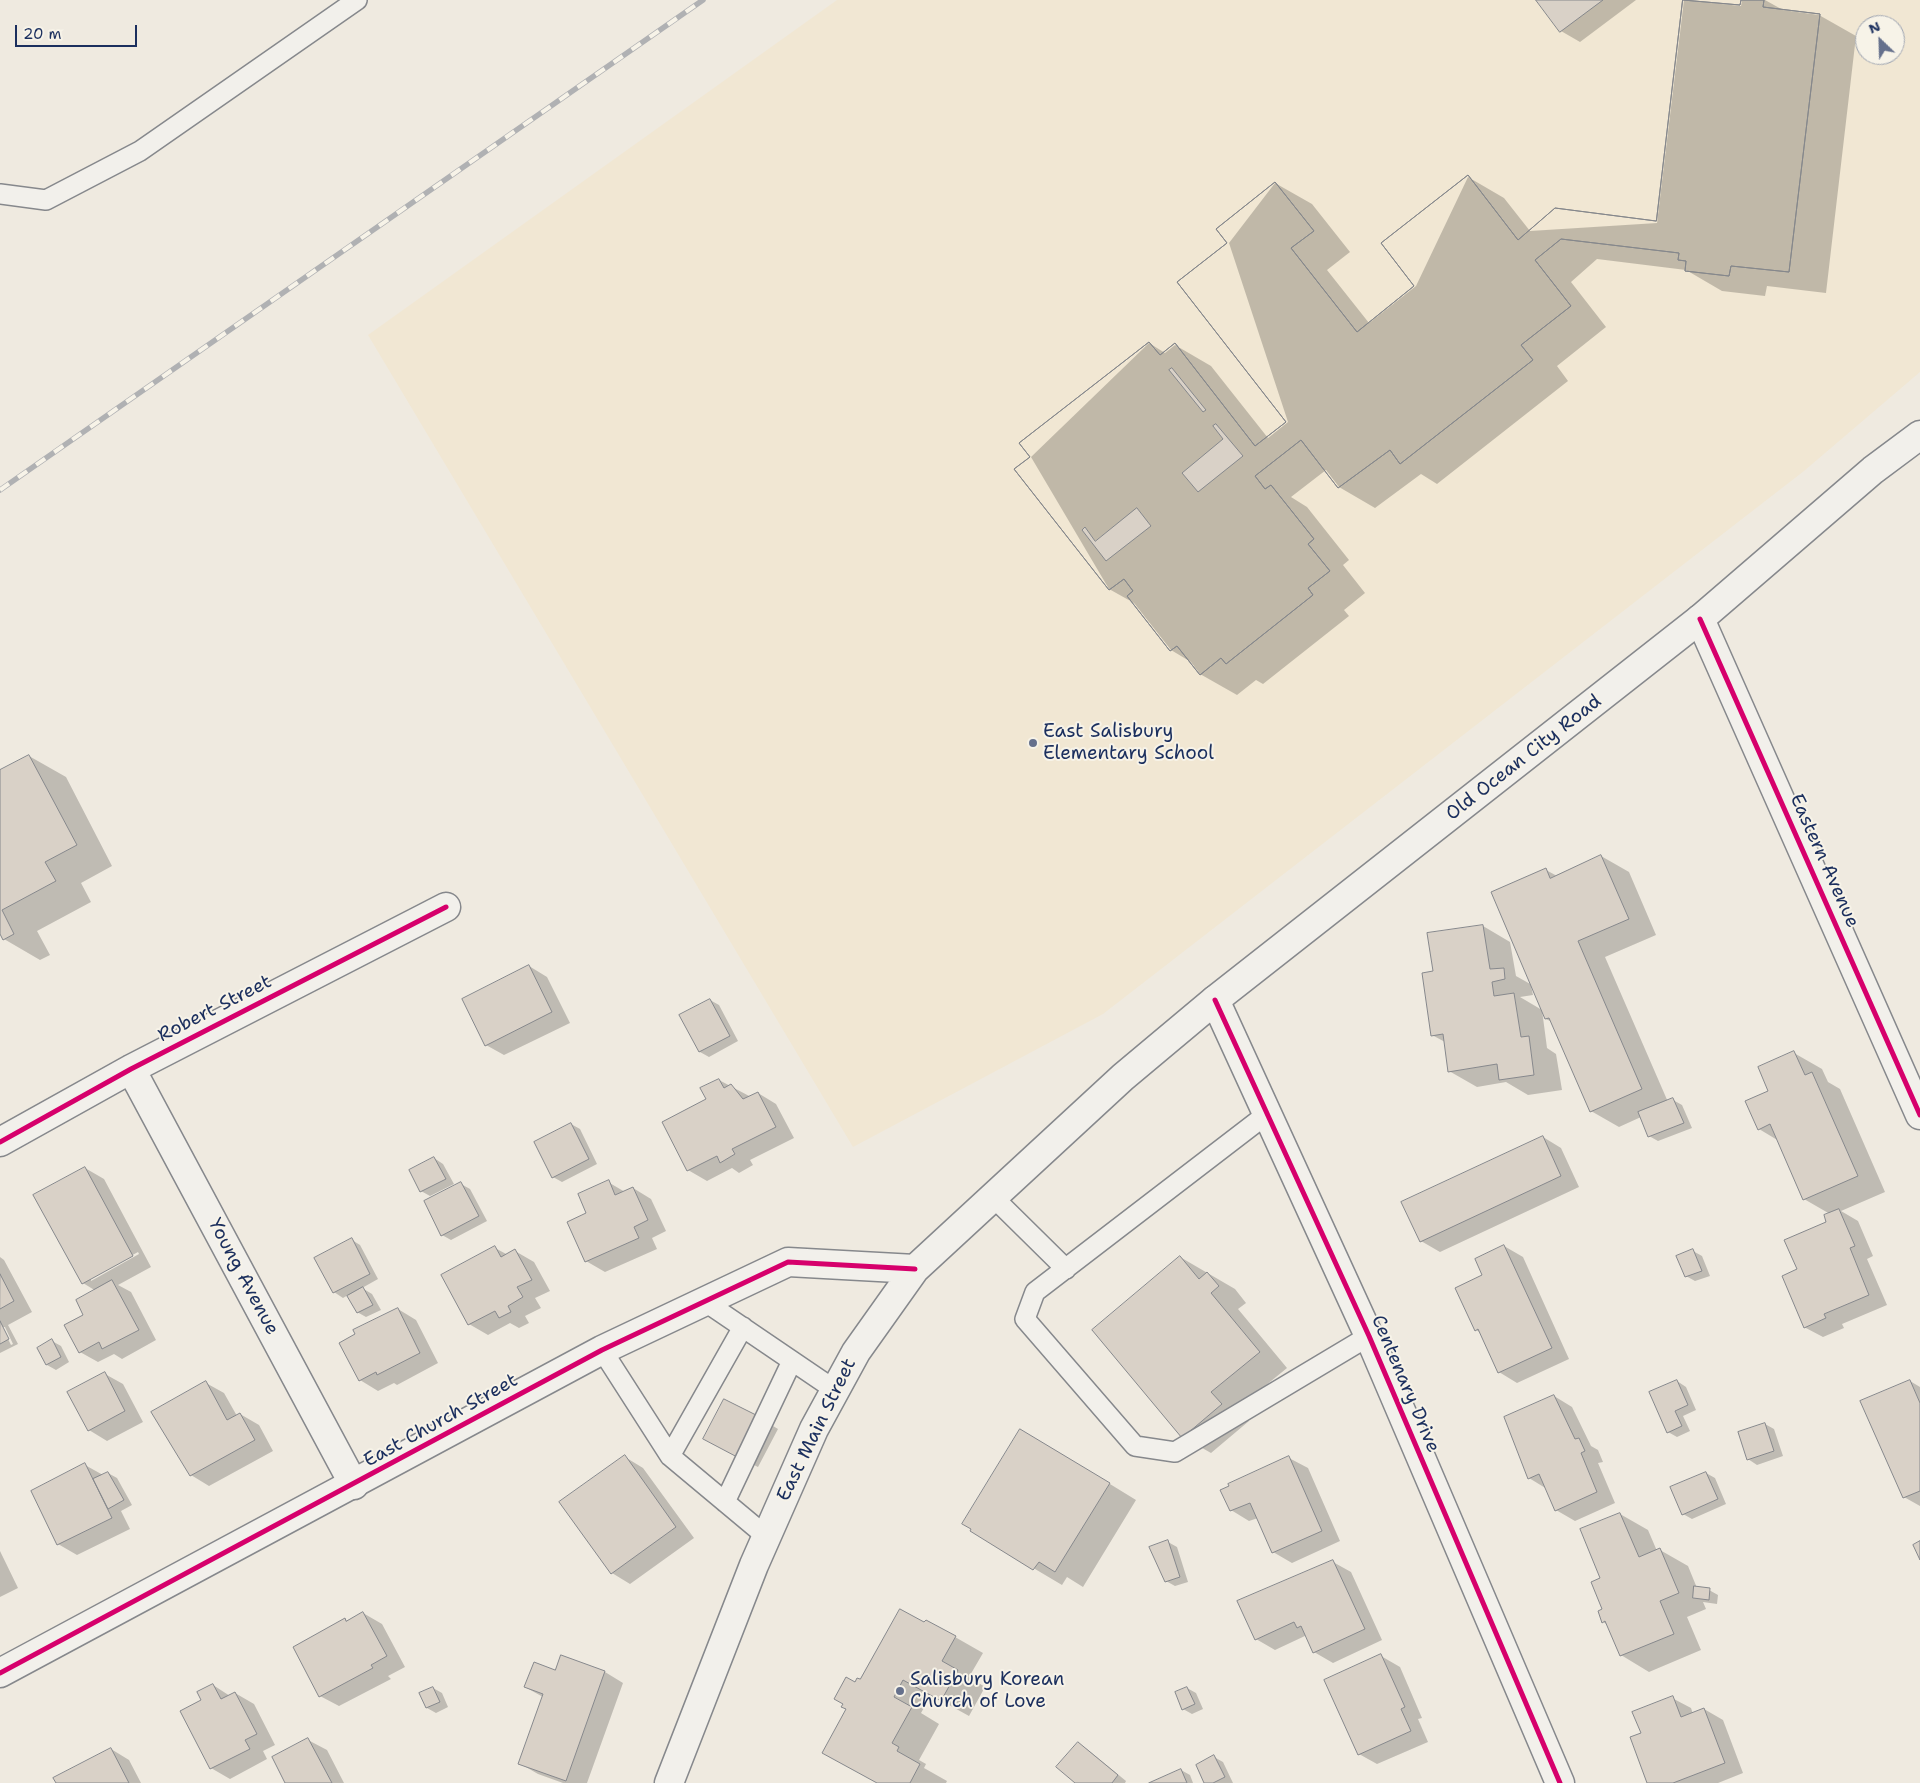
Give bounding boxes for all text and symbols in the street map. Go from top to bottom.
scale bar [18,15,140,47]
north arrow [1855,15,1905,65]
text: N [1866,17,1883,38]
text: 20 m [23,24,62,44]
street label: Old Ocean City Road [1442,690,1606,826]
place label: East Salisbury Elementary School [1043,721,1214,765]
marker: East Salisbury Elementary School [1027,737,1039,749]
street label: Eastern Avenue [1784,791,1864,931]
street label: Robert Street [154,971,276,1047]
street label: Young Avenue [203,1215,283,1339]
street label: Centenary Drive [1366,1312,1444,1456]
street label: East Main Street [773,1355,861,1505]
street label: East Church Street [360,1369,522,1473]
place label: Salisbury Korean Church of Love [910,1669,1064,1713]
marker: Salisbury Korean Church of Love [894,1685,906,1697]

